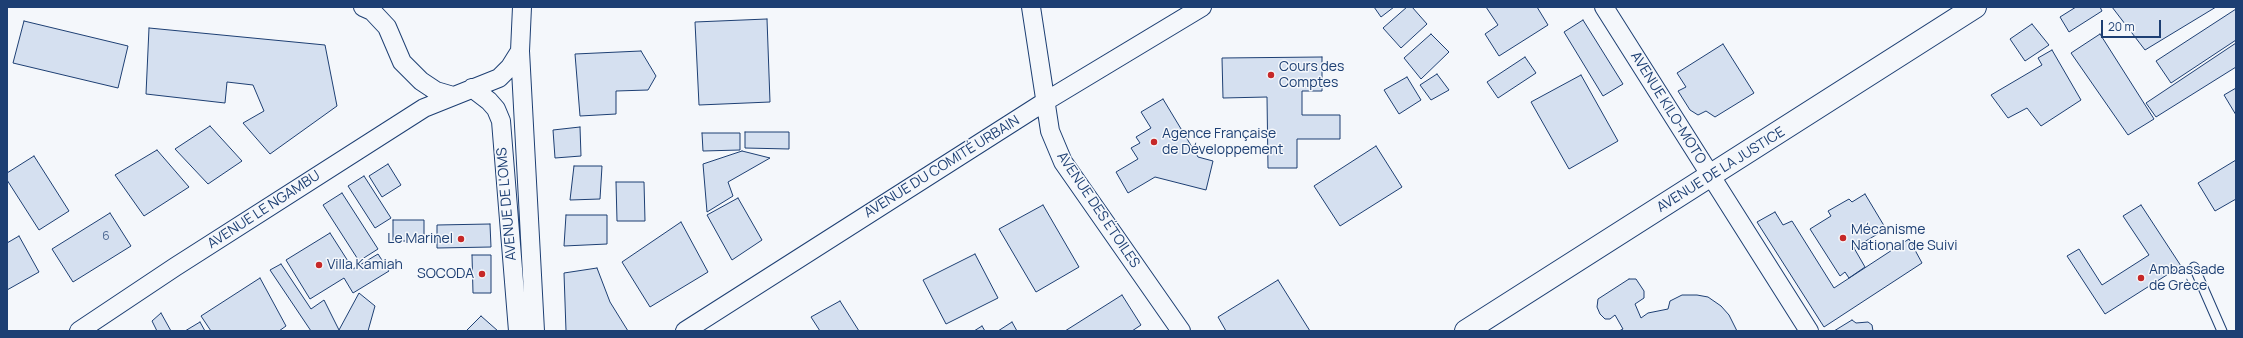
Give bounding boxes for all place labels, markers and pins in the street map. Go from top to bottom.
place label: Cours des Comptes [1279,59,1344,92]
marker: Cours des Comptes [1266,70,1276,80]
place label: Agence Française de Développement [1162,126,1283,158]
marker: Agence Française de Développement [1149,137,1159,147]
place label: Mécanisme National de Suivi [1851,222,1958,254]
place label: Le Marinel [387,231,453,247]
marker: Mécanisme National de Suivi [1838,233,1848,243]
marker: Le Marinel [456,234,466,244]
place label: Villa Kamiah [327,257,403,273]
marker: Villa Kamiah [314,260,324,270]
place label: Ambassade de Grèce [2149,262,2225,294]
place label: SOCODA [417,266,474,282]
marker: SOCODA [477,269,487,279]
marker: Ambassade de Grèce [2136,273,2146,283]

